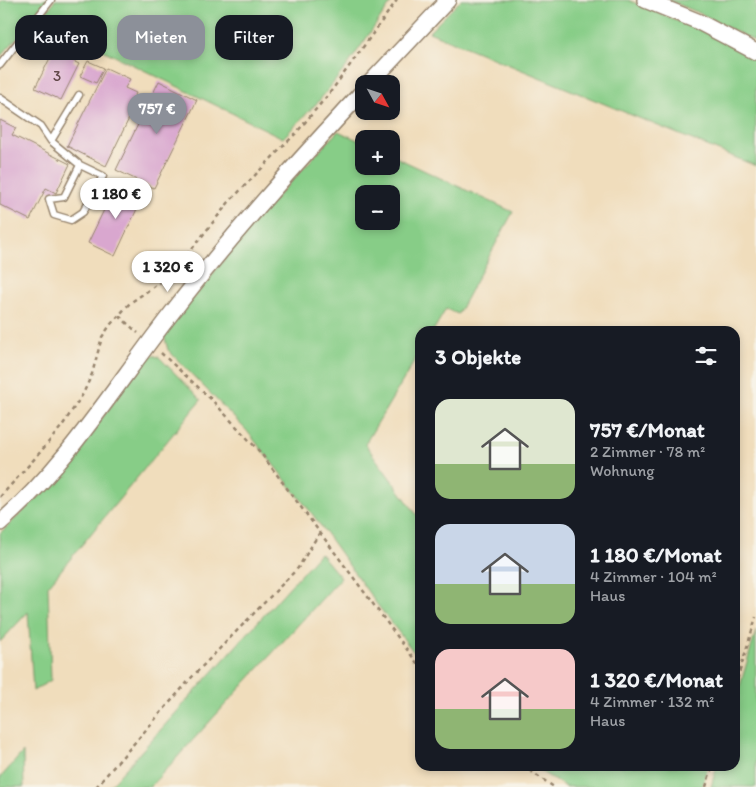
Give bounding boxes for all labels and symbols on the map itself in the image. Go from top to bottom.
house number: 3 [53,67,61,85]
north arrow [355,75,400,120]
pin: 757 € [122,92,192,135]
pin: 1 180 € [70,178,162,220]
pin: 1 320 € [122,250,214,293]

